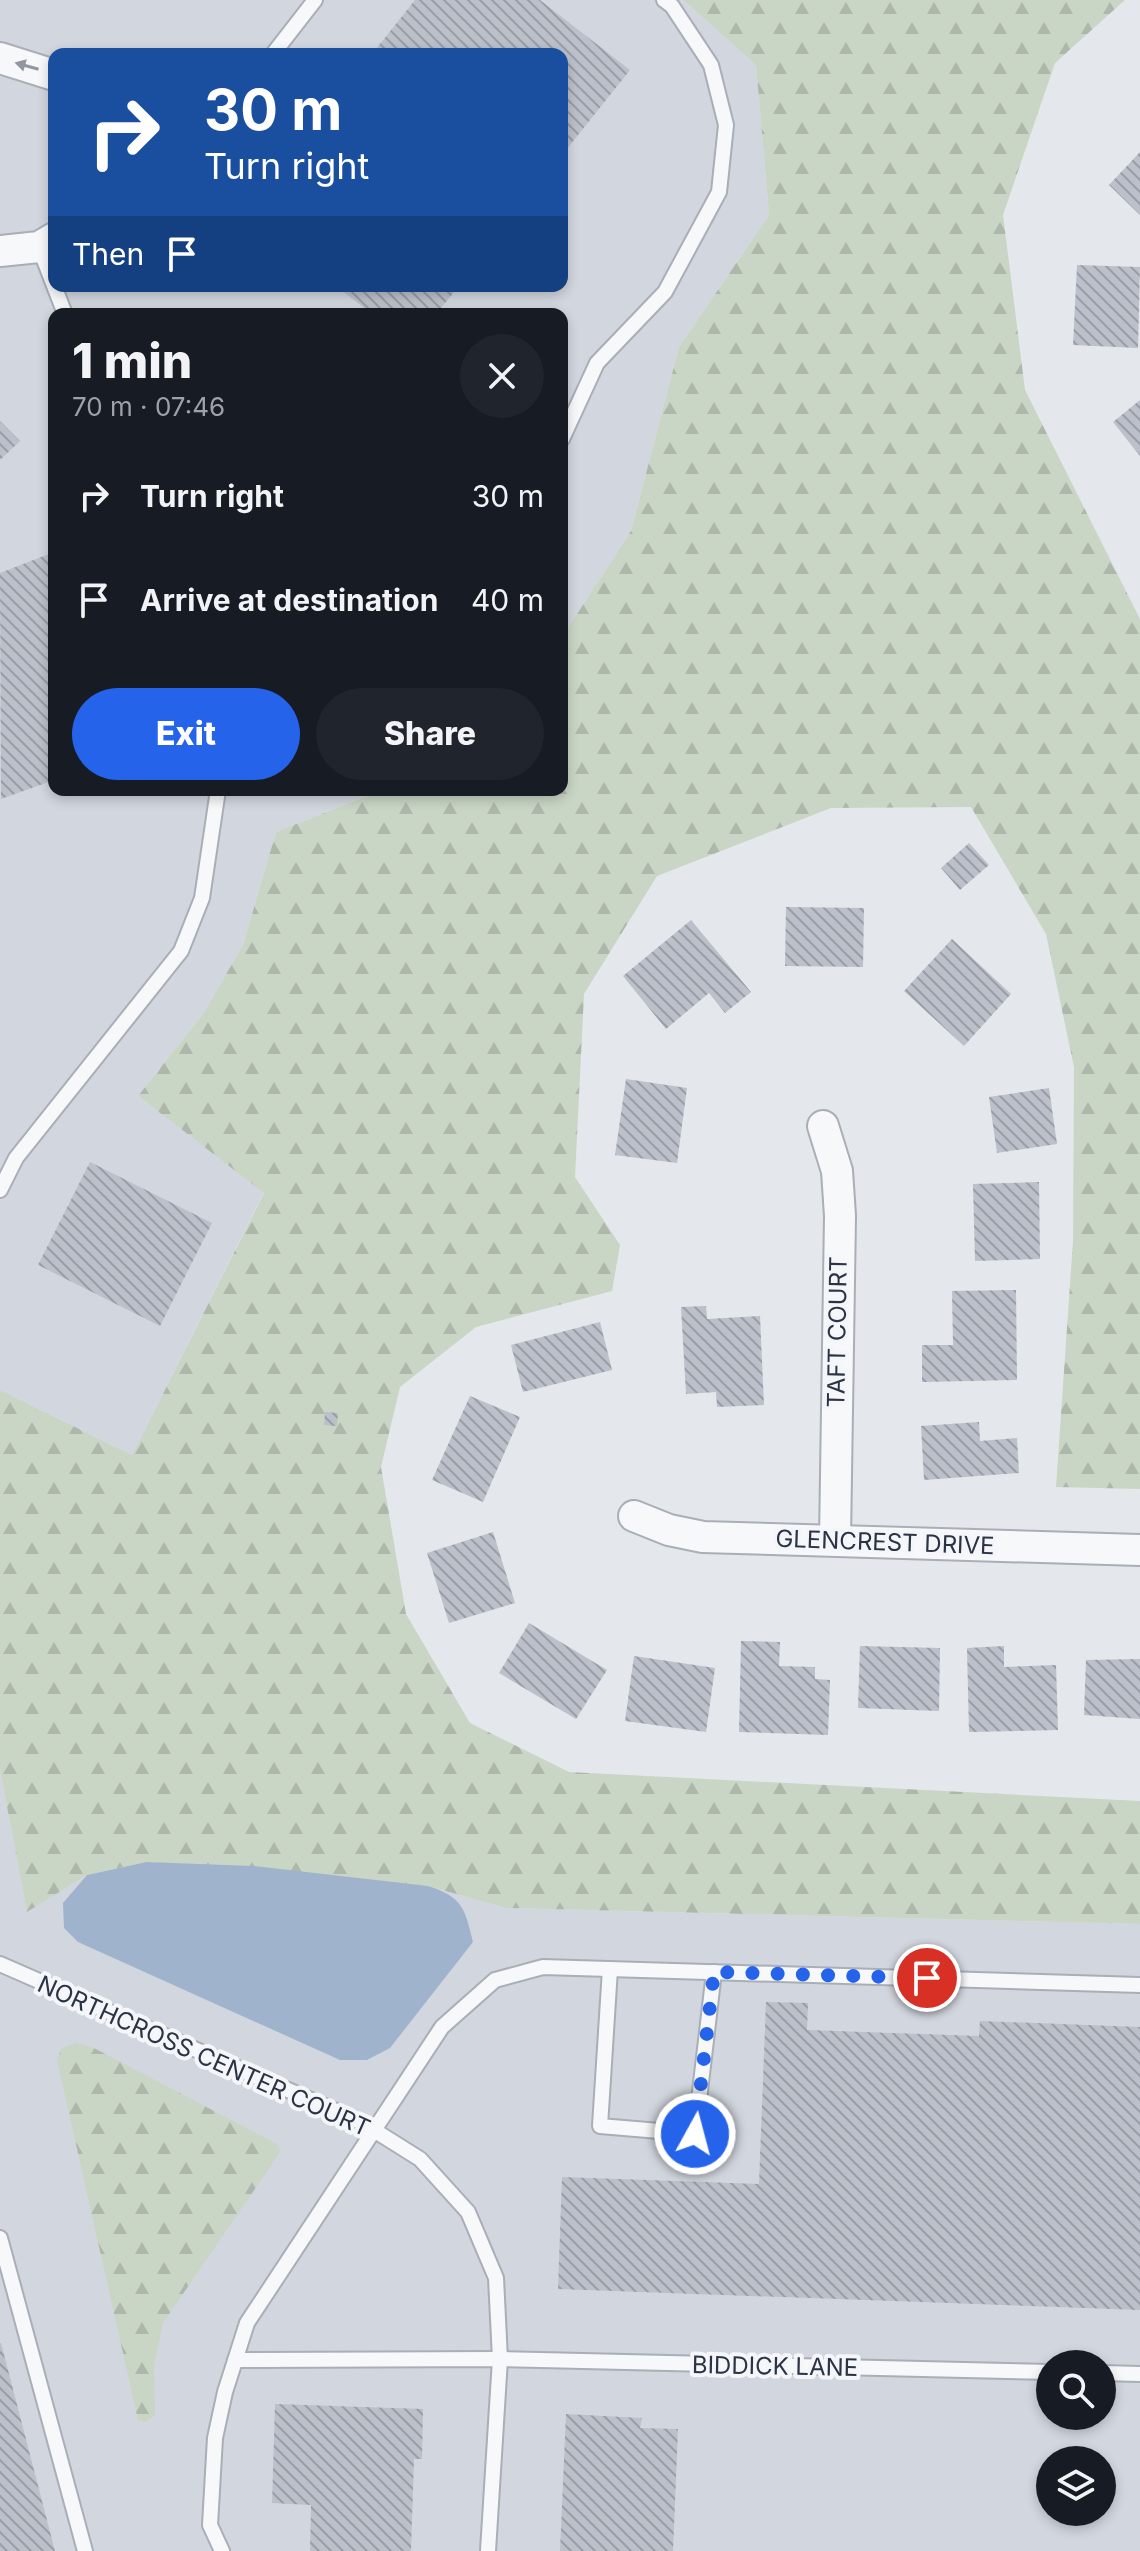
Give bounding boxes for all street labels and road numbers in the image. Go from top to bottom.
street label: TAFT COURT [821,1256,853,1408]
street label: GLENCREST DRIVE [775,1524,995,1560]
street label: NORTHCROSS CENTER COURT [33,1969,375,2143]
street label: BIDDICK LANE [692,2350,858,2382]

